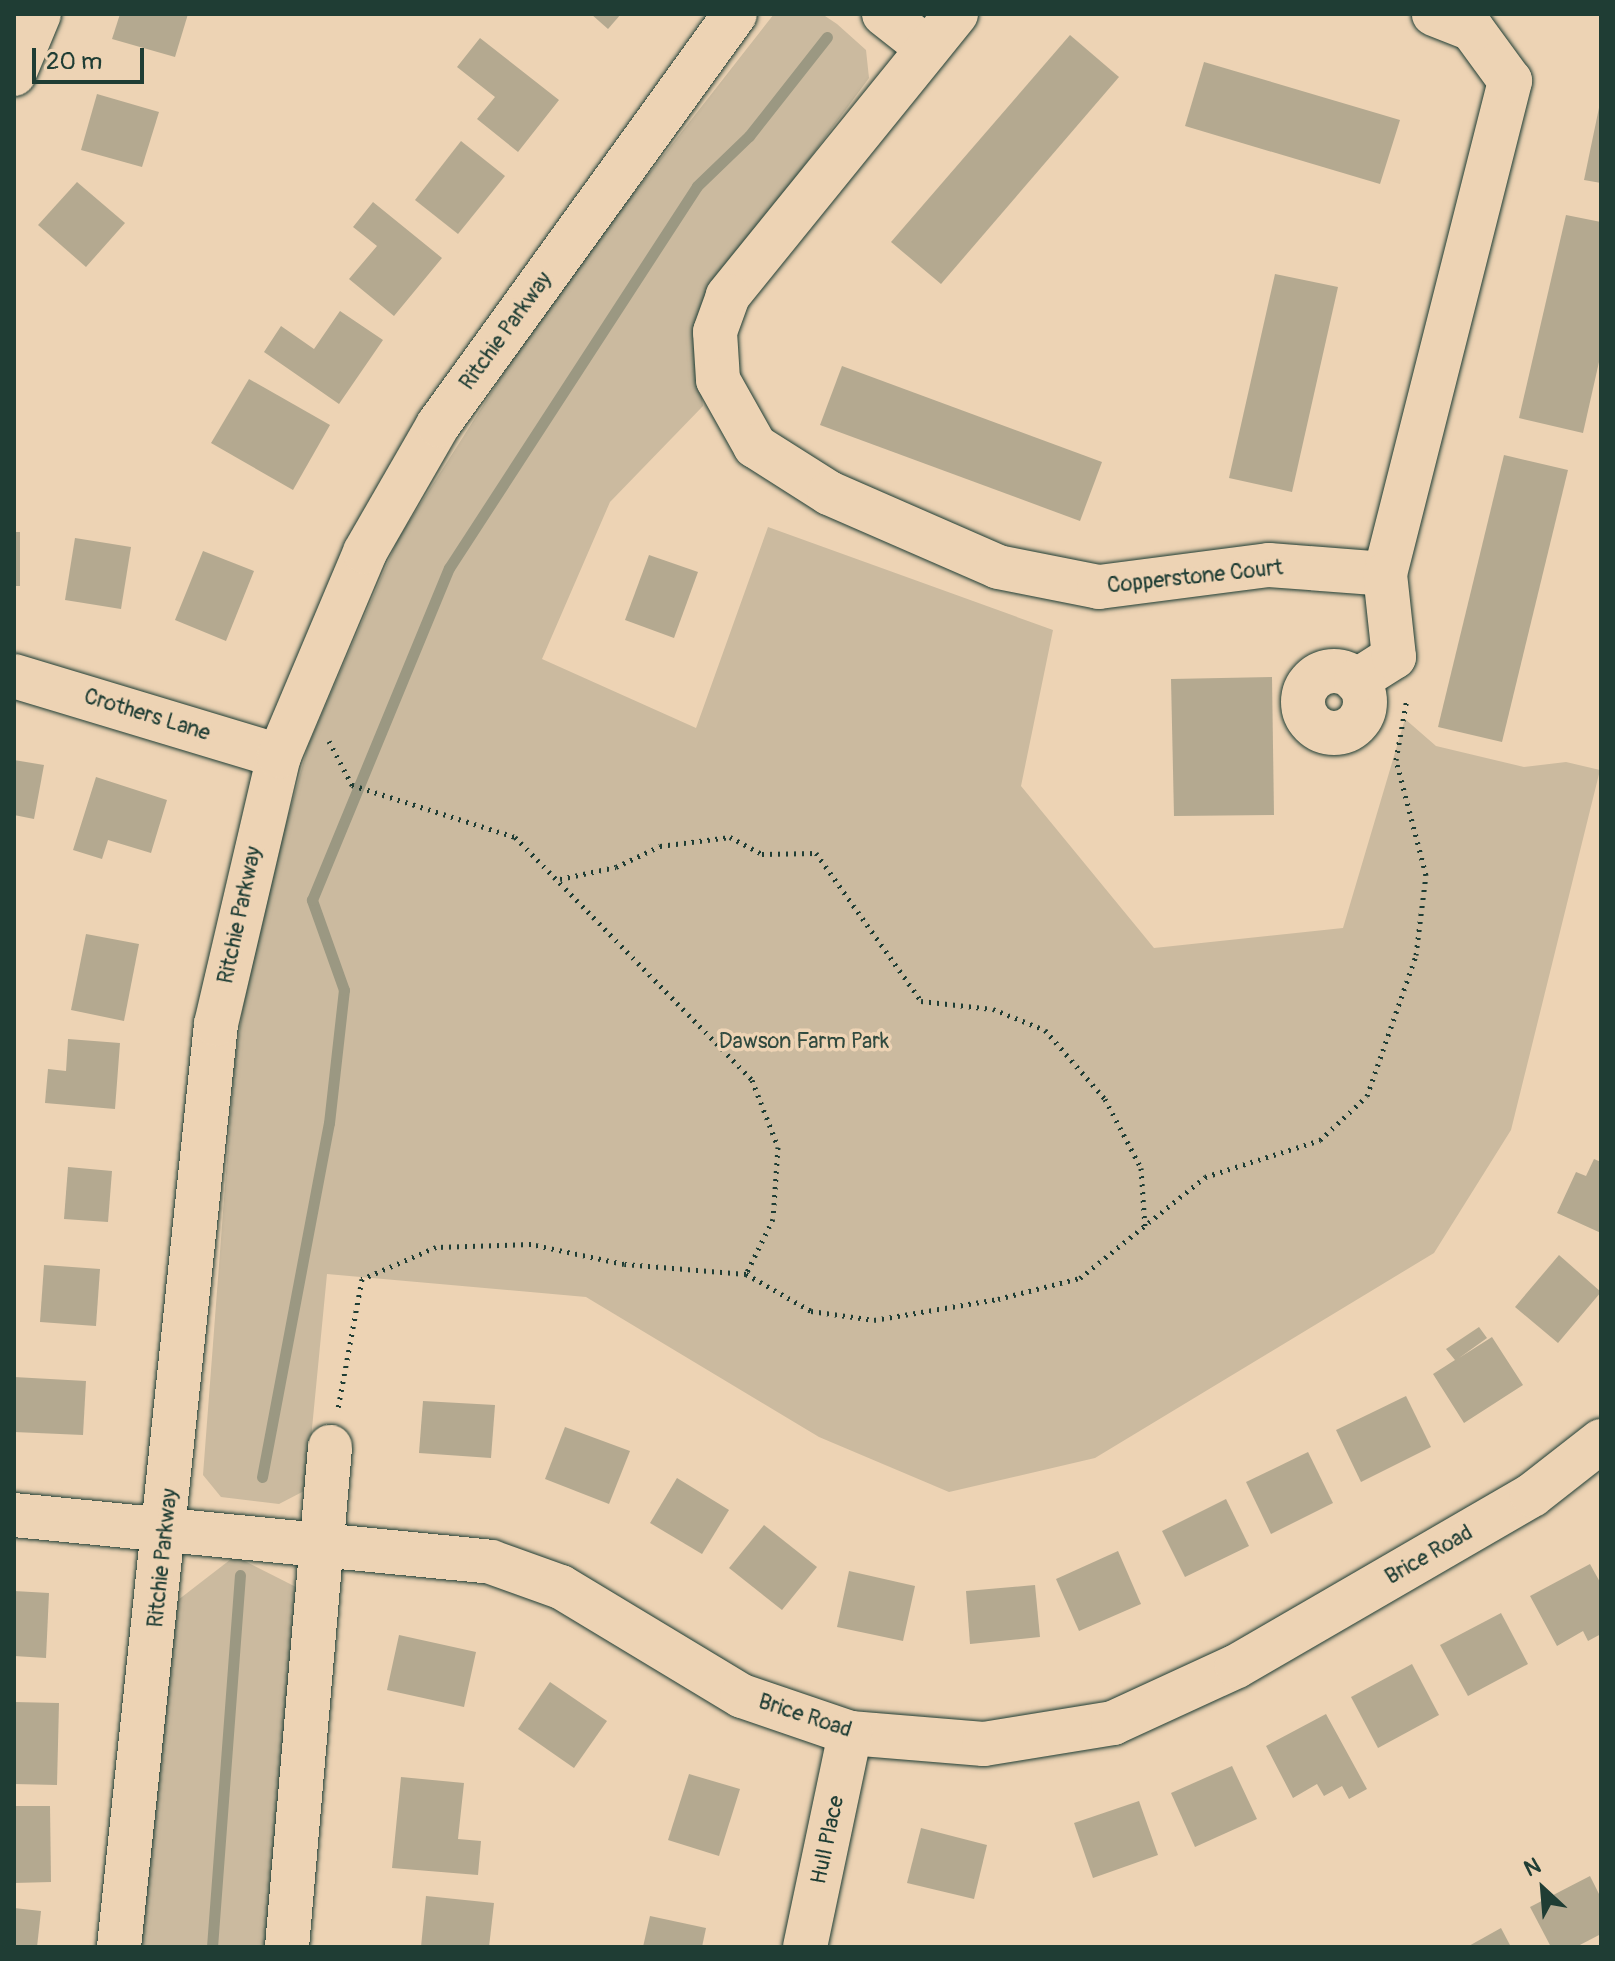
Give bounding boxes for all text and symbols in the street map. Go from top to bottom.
scale bar [36,32,148,82]
text: 20 m [46,47,102,76]
street label: Ritchie Parkway [454,267,558,395]
street label: Copperstone Court [1106,555,1284,599]
street label: Crothers Lane [81,683,213,747]
street label: Ritchie Parkway [213,844,267,986]
park label: Dawson Farm Park [719,1029,889,1055]
street label: Ritchie Parkway [143,1487,183,1629]
street label: Brice Road [1381,1519,1477,1591]
street label: Brice Road [755,1689,855,1743]
street label: Hull Place [806,1793,850,1887]
north arrow [1503,1849,1583,1929]
text: N [1520,1852,1545,1883]

